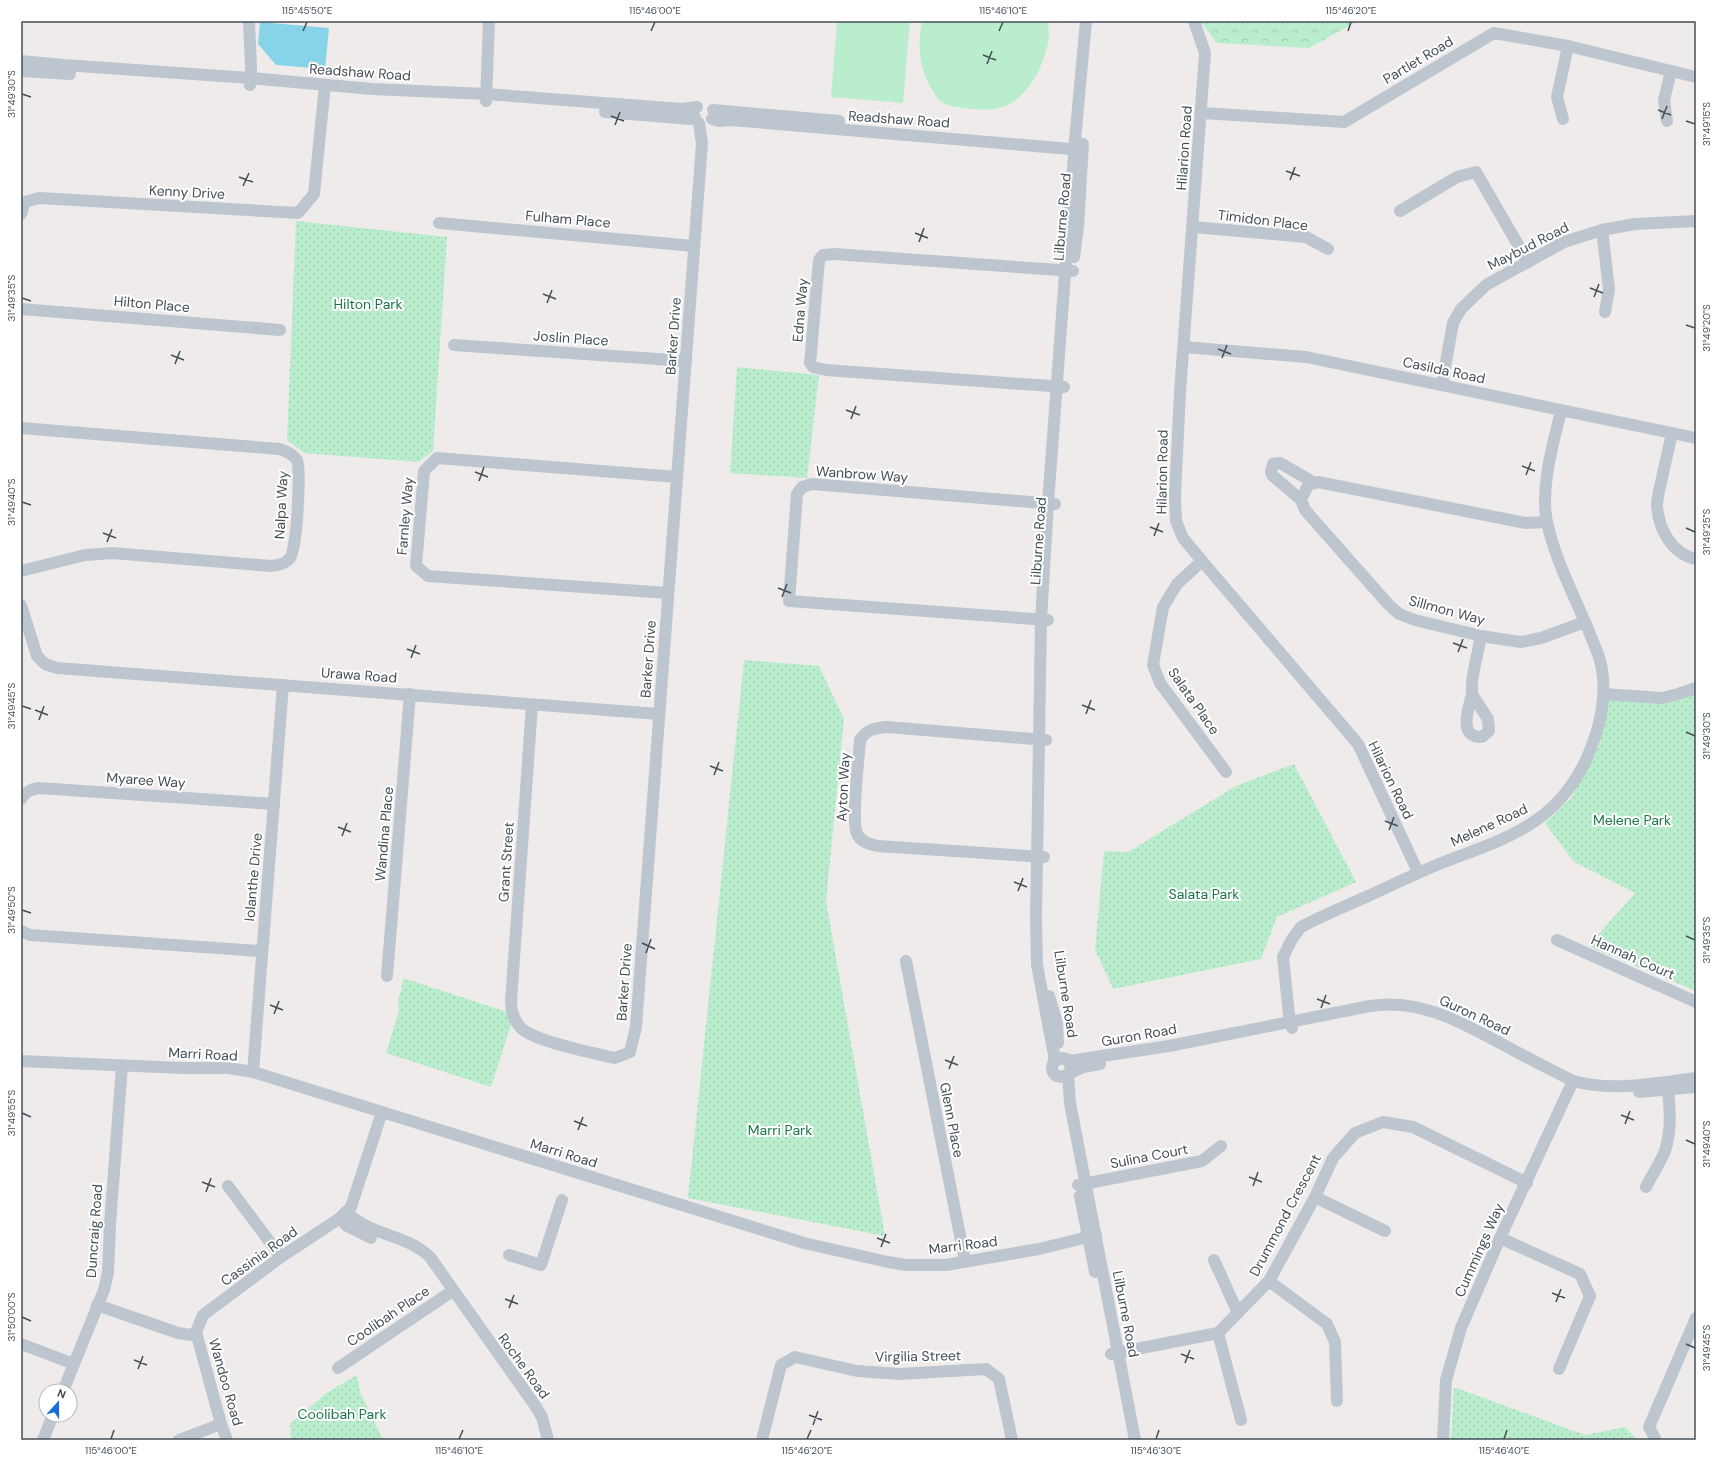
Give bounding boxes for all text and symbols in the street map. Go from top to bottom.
text: 115°45'50"E [282,4,333,17]
text: 115°46'00"E [629,4,681,17]
text: 115°46'10"E [979,4,1027,17]
text: 115°46'20"E [1326,4,1377,17]
street label: Partlet Road [1380,32,1456,88]
street label: Readshaw Road [309,59,411,85]
text: 31°49'30"S [5,70,18,118]
text: 31°49'15"S [1700,102,1713,146]
street label: Hilarion Road [1172,105,1196,191]
street label: Readshaw Road [848,106,950,132]
street label: Lilburne Road [1049,172,1075,262]
street label: Kenny Drive [148,181,226,203]
street label: Fulham Place [525,206,611,232]
street label: Timidon Place [1217,206,1309,234]
street label: Maybud Road [1484,218,1572,274]
text: 31°49'35"S [5,274,18,321]
street label: Edna Way [788,277,812,343]
street label: Hilton Place [113,292,191,316]
park label: Hilton Park [333,295,403,313]
street label: Barker Drive [661,297,685,375]
text: 31°49'20"S [1700,304,1713,352]
street label: Joslin Place [533,326,609,350]
street label: Casilda Road [1401,352,1487,388]
street label: Hilarion Road [1152,429,1172,515]
street label: Wanbrow Way [815,462,909,486]
street label: Nalpa Way [270,470,292,540]
street label: Farnley Way [393,476,417,556]
text: 31°49'40"S [5,478,18,526]
street label: Lilburne Road [1026,496,1050,586]
text: 31°49'25"S [1700,508,1713,555]
street label: Sillmon Way [1407,591,1487,629]
street label: Barker Drive [636,620,660,698]
street label: Urawa Road [320,663,398,687]
street label: Salata Place [1164,664,1224,738]
text: 31°49'45"S [5,683,18,729]
text: 31°49'30"S [1700,712,1713,760]
street label: Hilarion Road [1364,738,1418,822]
street label: Ayton Way [832,752,854,822]
street label: Myaree Way [106,768,186,792]
street label: Wandina Place [371,786,397,882]
street label: Melene Road [1448,799,1530,851]
park label: Melene Park [1593,811,1671,829]
street label: Grant Street [494,821,518,903]
street label: Iolanthe Drive [240,832,266,922]
park label: Salata Park [1169,885,1239,903]
text: 31°49'50"S [5,886,18,934]
text: 31°49'35"S [1700,916,1713,963]
street label: Hannah Court [1588,931,1678,983]
street label: Barker Drive [612,943,636,1021]
street label: Lilburne Road [1050,949,1082,1039]
street label: Guron Road [1437,991,1513,1039]
street label: Guron Road [1100,1020,1178,1050]
street label: Marri Road [168,1043,238,1065]
street label: Glenn Place [936,1081,968,1159]
text: 31°49'55"S [5,1089,18,1136]
text: 31°49'40"S [1700,1120,1713,1168]
park label: Marri Park [748,1121,812,1139]
street label: Marri Road [528,1134,600,1172]
street label: Sulina Court [1108,1140,1190,1172]
street label: Drummond Crescent [1245,1151,1325,1279]
street label: Duncraig Road [82,1183,106,1279]
street label: Cummings Way [1450,1200,1508,1300]
street label: Cassinia Road [217,1222,301,1290]
street label: Marri Road [927,1232,999,1258]
street label: Lilburne Road [1109,1269,1143,1359]
street label: Coolibah Place [343,1282,433,1350]
text: 31°50'00"S [5,1292,18,1342]
text: 31°49'45"S [1700,1325,1713,1371]
street label: Roche Road [494,1330,554,1402]
street label: Wandoo Road [205,1336,247,1428]
street label: Virgilia Street [875,1346,961,1366]
north arrow [38,1383,78,1423]
text: N [55,1386,68,1402]
park label: Coolibah Park [298,1405,386,1423]
text: 115°46'00"E [85,1444,137,1457]
text: 115°46'10"E [435,1444,483,1457]
text: 115°46'20"E [782,1444,833,1457]
text: 115°46'30"E [1130,1444,1182,1457]
text: 115°46'40"E [1479,1444,1530,1457]

